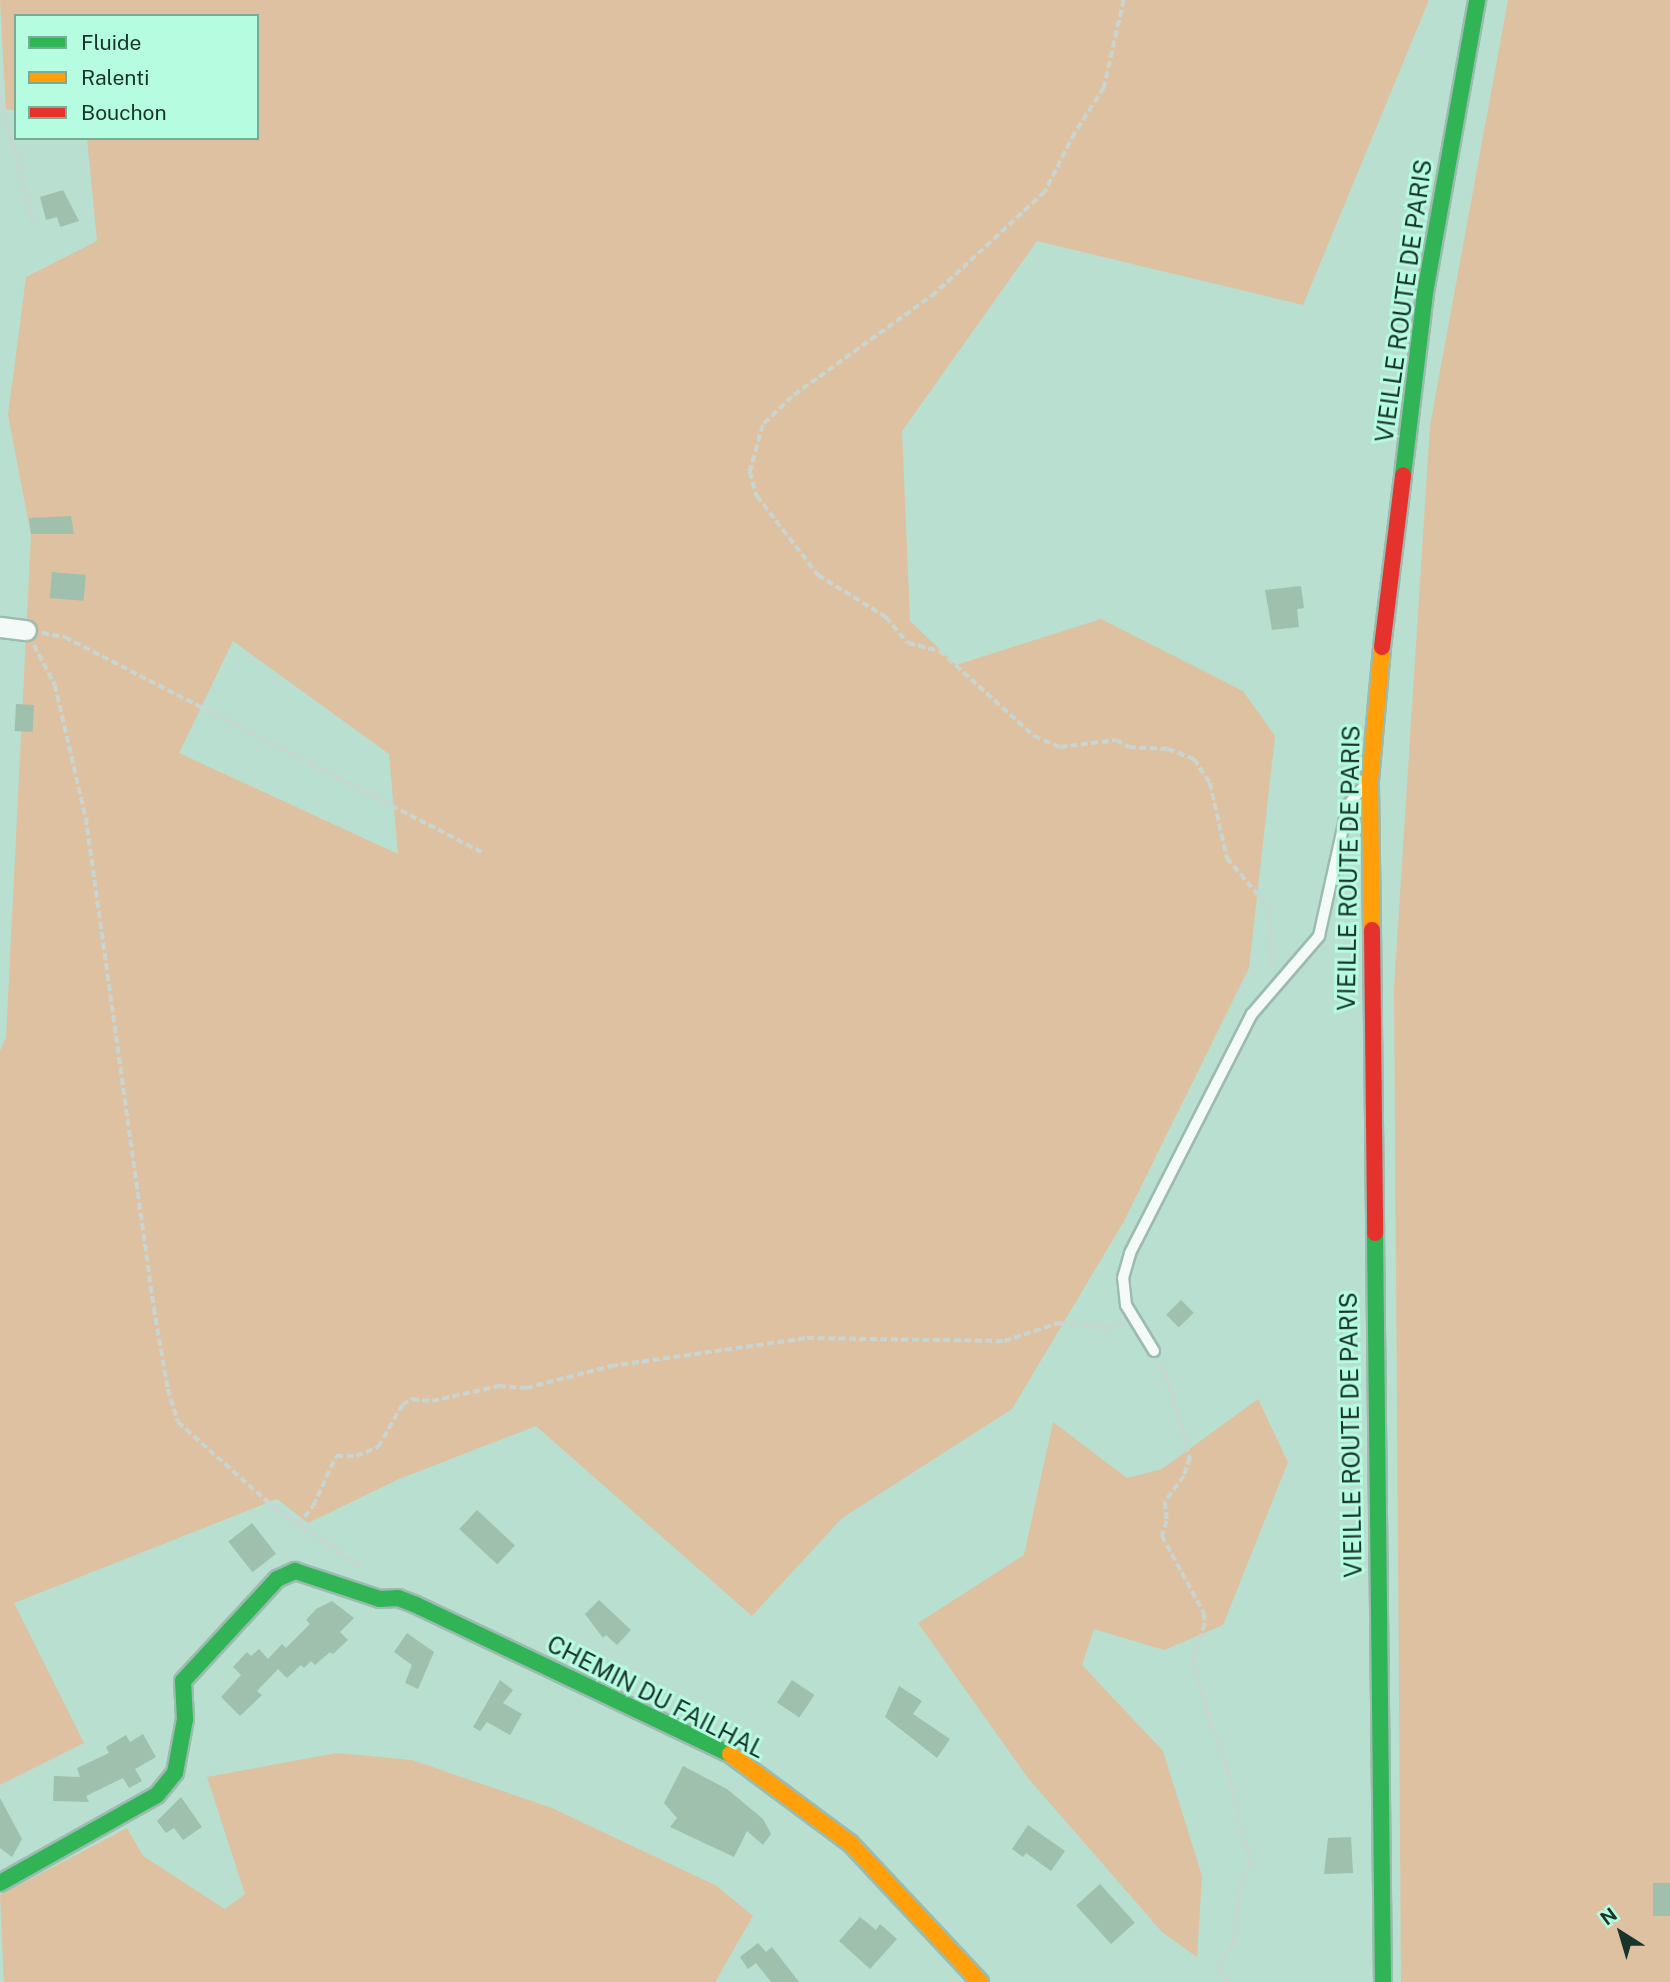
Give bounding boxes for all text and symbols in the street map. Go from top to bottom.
legend [14,14,259,140]
text: Fluide [81,30,141,55]
text: Ralenti [81,65,149,90]
text: Bouchon [81,100,167,125]
street label: VIEILLE ROUTE DE PARIS [1370,158,1438,444]
street label: VIEILLE ROUTE DE PARIS [1332,725,1366,1011]
street label: VIEILLE ROUTE DE PARIS [1334,1292,1368,1578]
street label: CHEMIN DU FAILHAL [542,1629,770,1765]
north arrow [1586,1898,1656,1968]
text: N [1596,1903,1621,1929]

